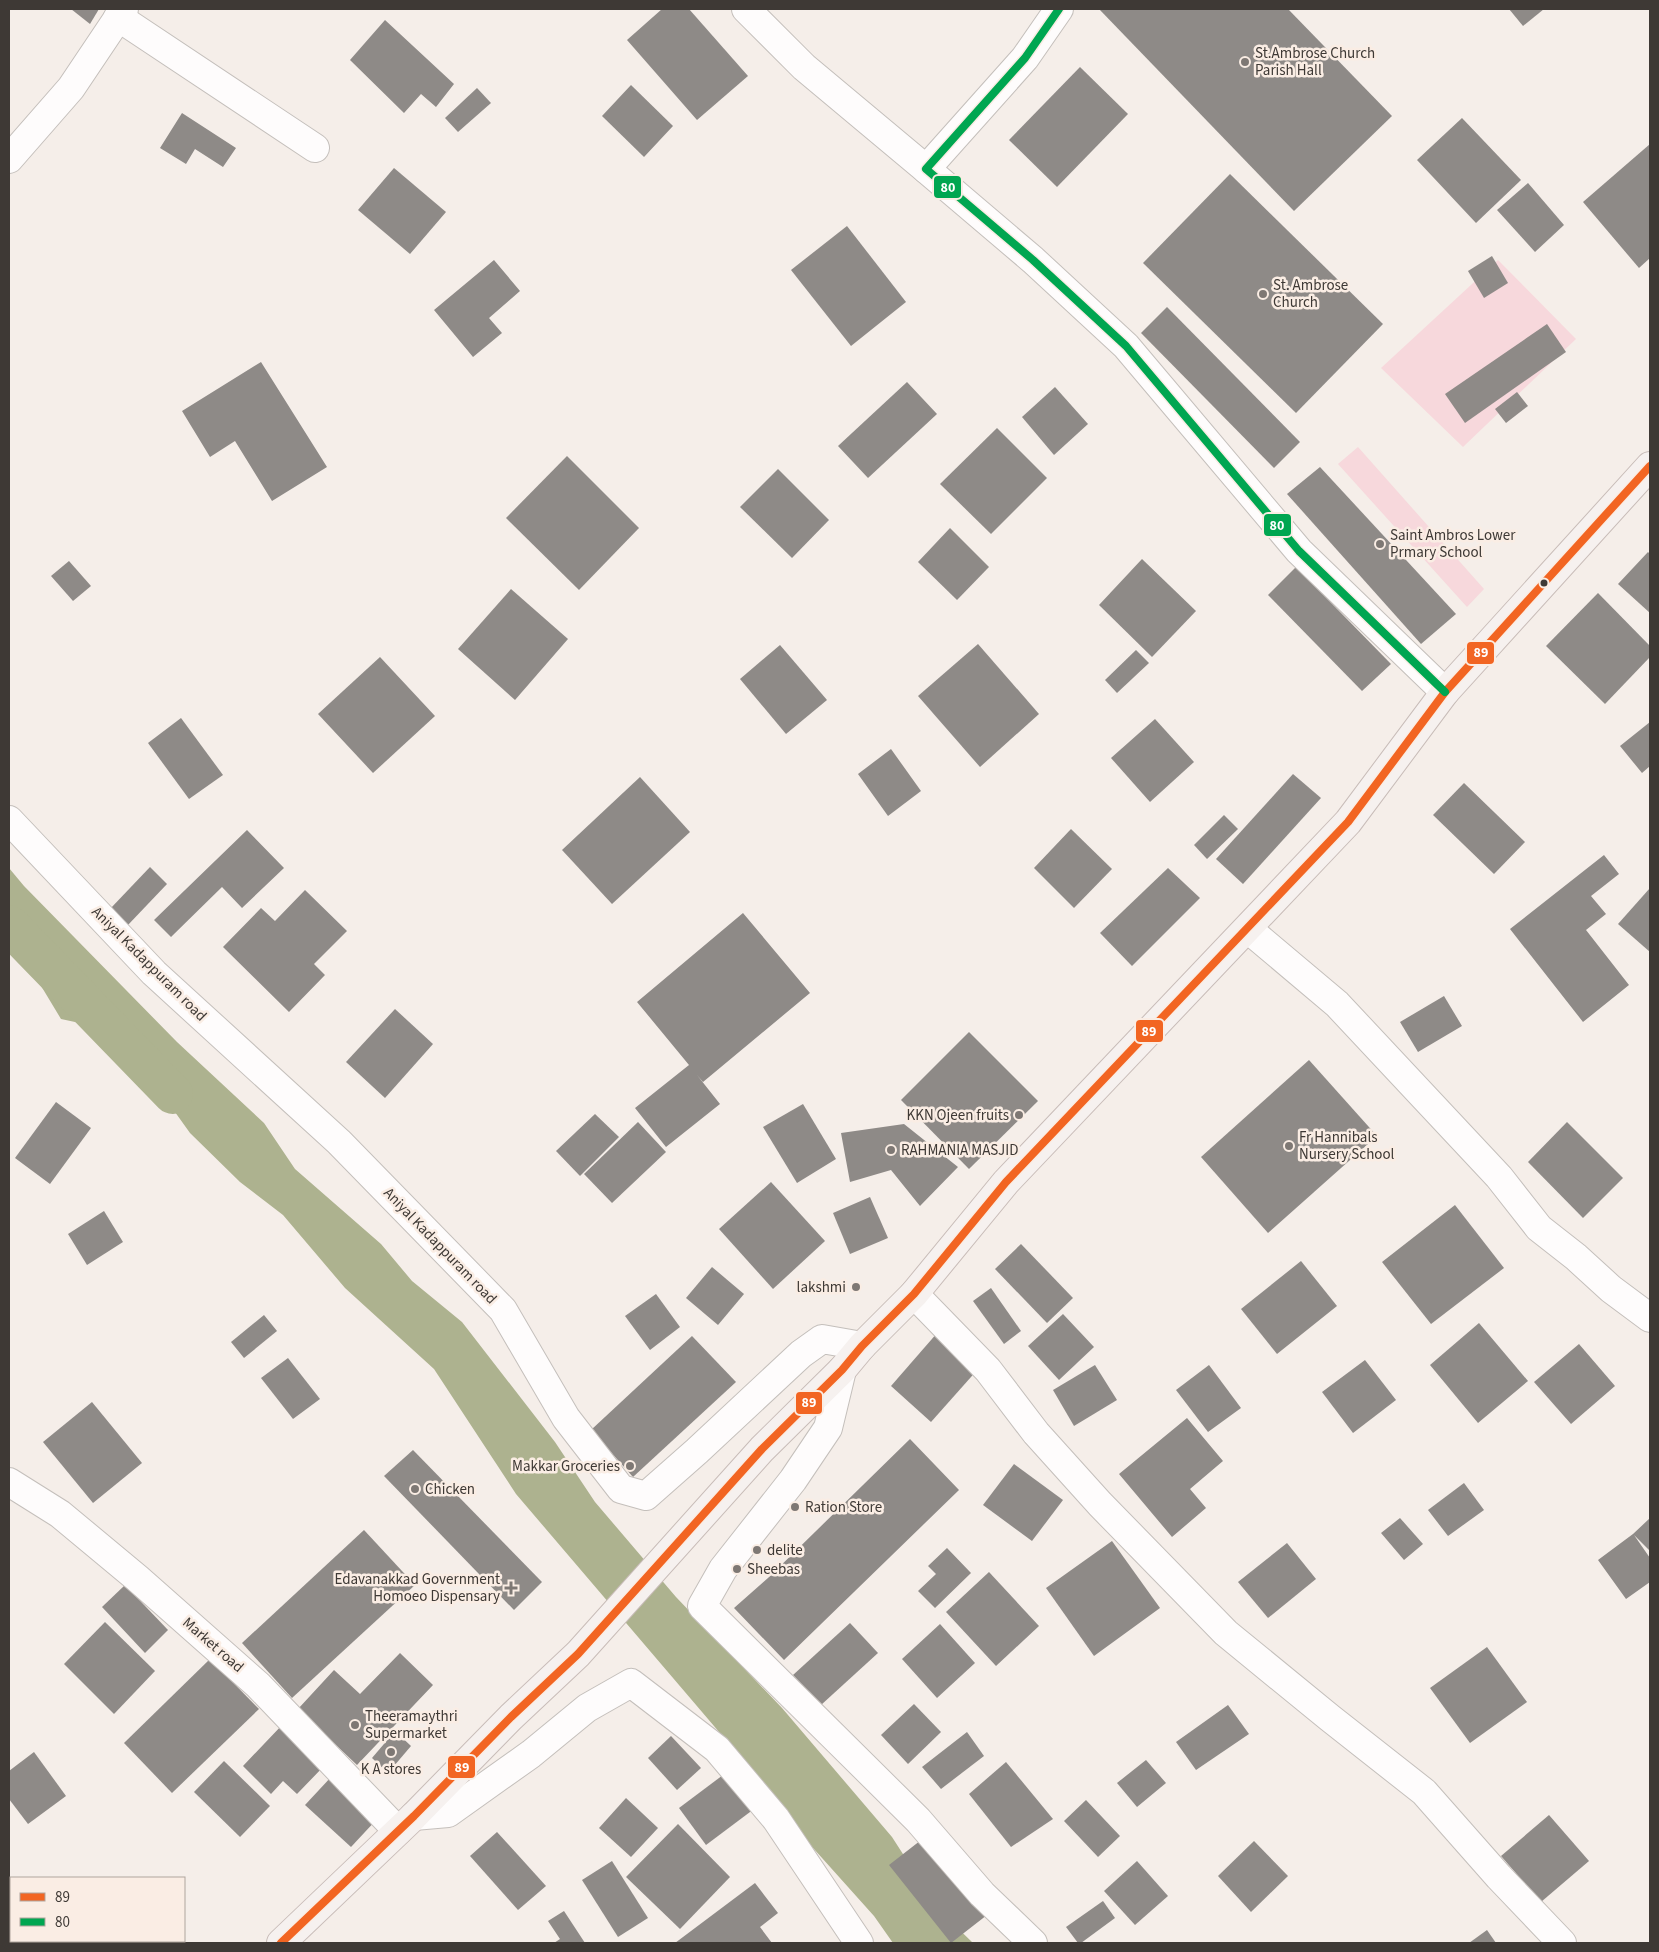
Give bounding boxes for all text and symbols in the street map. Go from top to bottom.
place label: St.Ambrose Church Parish Hall [1255,43,1375,81]
marker: St.Ambrose Church Parish Hall [1239,56,1251,68]
line badge: 80 [933,175,962,199]
text: 80 [941,178,955,198]
place label: St. Ambrose Church [1273,275,1348,313]
marker: St. Ambrose Church [1257,288,1269,300]
line badge: 80 [1263,513,1292,537]
text: 80 [1270,516,1284,536]
place label: Saint Ambros Lower Prmary School [1390,525,1516,563]
marker: Saint Ambros Lower Prmary School [1374,538,1386,550]
unlabelled marker [1539,578,1549,588]
line badge: 89 [1466,641,1495,665]
text: 89 [1474,643,1488,663]
street label: Aniyal Kadappuram road [87,902,211,1026]
line badge: 89 [1135,1019,1164,1043]
text: 89 [1142,1022,1156,1042]
place label: KKN Ojeen fruits [907,1105,1009,1126]
marker: KKN Ojeen fruits [1013,1109,1025,1121]
place label: Fr Hannibals Nursery School [1299,1127,1395,1165]
place label: RAHMANIA MASJID [901,1140,1018,1161]
marker: Fr Hannibals Nursery School [1283,1140,1295,1152]
marker: RAHMANIA MASJID [885,1144,897,1156]
street label: Aniyal Kadappuram road [379,1183,501,1309]
place label: lakshmi [797,1277,846,1298]
marker: lakshmi [850,1281,862,1293]
line badge: 89 [795,1391,823,1415]
text: 89 [802,1393,816,1413]
place label: Makkar Groceries [512,1456,620,1477]
marker: Makkar Groceries [624,1460,636,1472]
place label: Chicken [425,1479,475,1500]
marker: Chicken [409,1483,421,1495]
place label: Ration Store [805,1497,882,1518]
marker: Ration Store [789,1501,801,1513]
place label: delite [767,1540,803,1561]
marker: delite [751,1544,763,1556]
place label: Sheebas [747,1559,800,1580]
marker: Sheebas [731,1563,743,1575]
place label: Edavanakkad Government Homoeo Dispensary [334,1569,500,1607]
marker: Edavanakkad Government Homoeo Dispensary [504,1581,518,1595]
street label: Market road [178,1612,248,1678]
place label: Theeramaythri Supermarket [365,1706,458,1744]
marker: Theeramaythri Supermarket [349,1719,361,1731]
marker: K A stores [385,1746,397,1758]
line badge: 89 [447,1755,476,1779]
text: 89 [455,1758,469,1778]
place label: K A stores [361,1759,421,1780]
legend [10,1877,185,1942]
text: 89 [55,1887,70,1908]
text: 80 [55,1912,70,1933]

